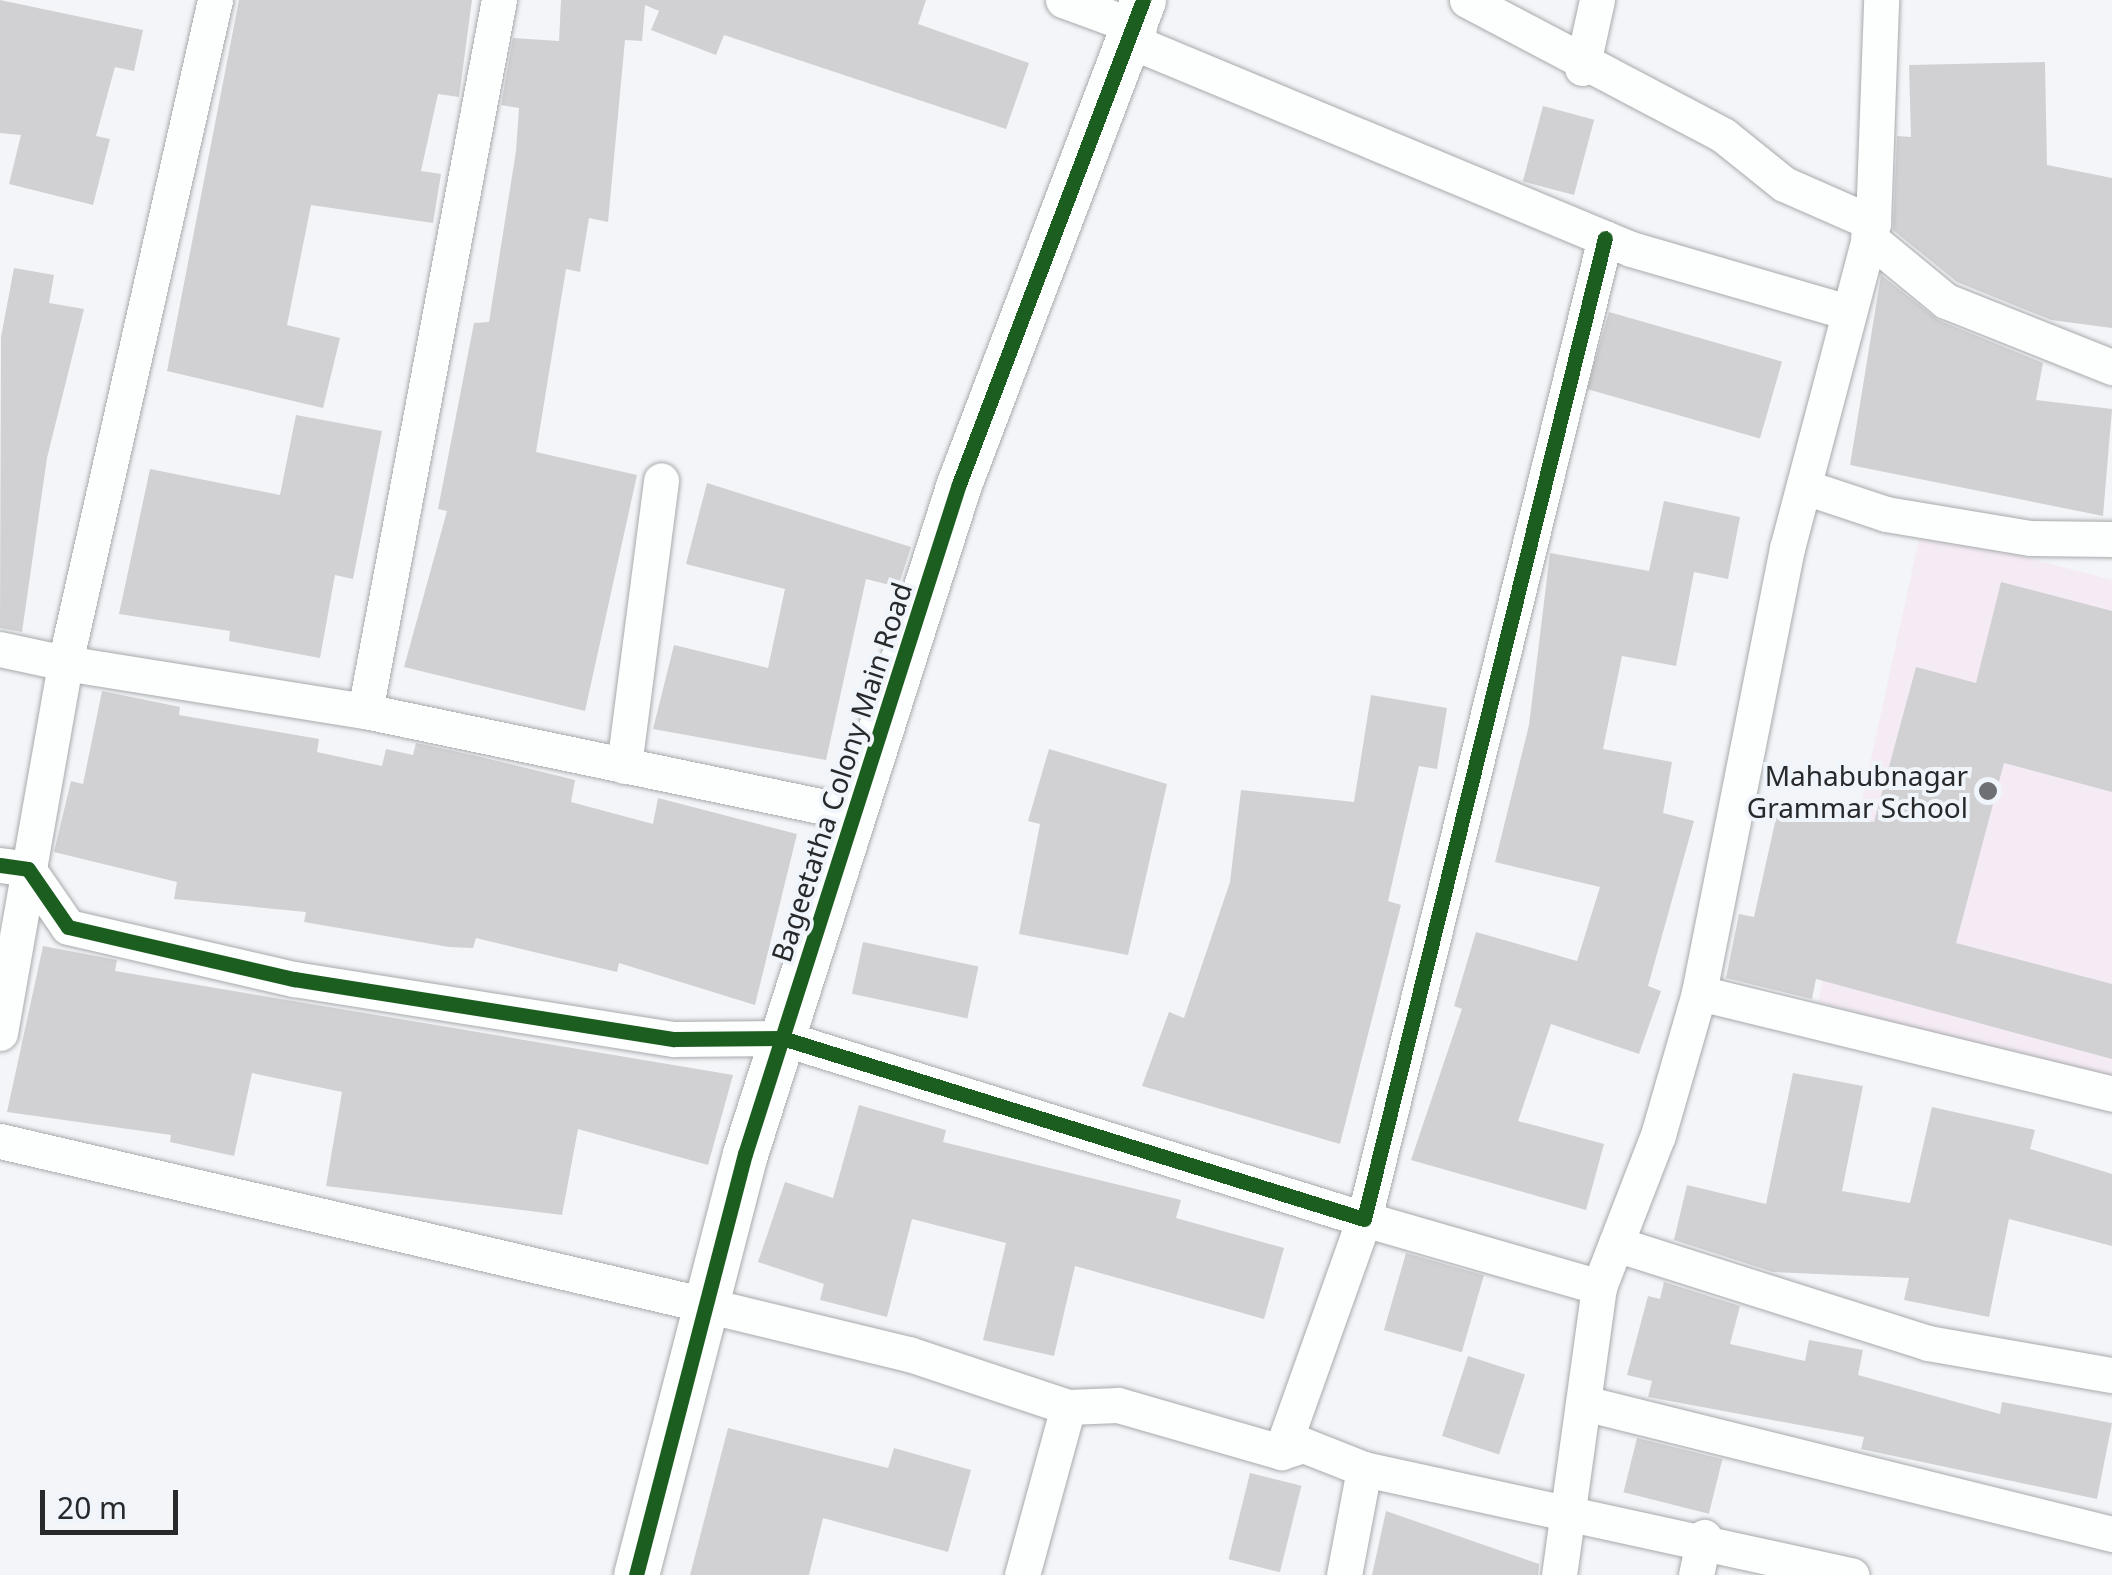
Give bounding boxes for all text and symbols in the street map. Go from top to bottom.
street label: Bageetatha Colony Main Road [764,578,918,966]
place label: Mahabubnagar Grammar School [1747,758,1968,824]
marker: Mahabubnagar Grammar School [1977,780,1999,802]
scale bar [45,1470,182,1532]
text: 20 m [57,1487,127,1528]

